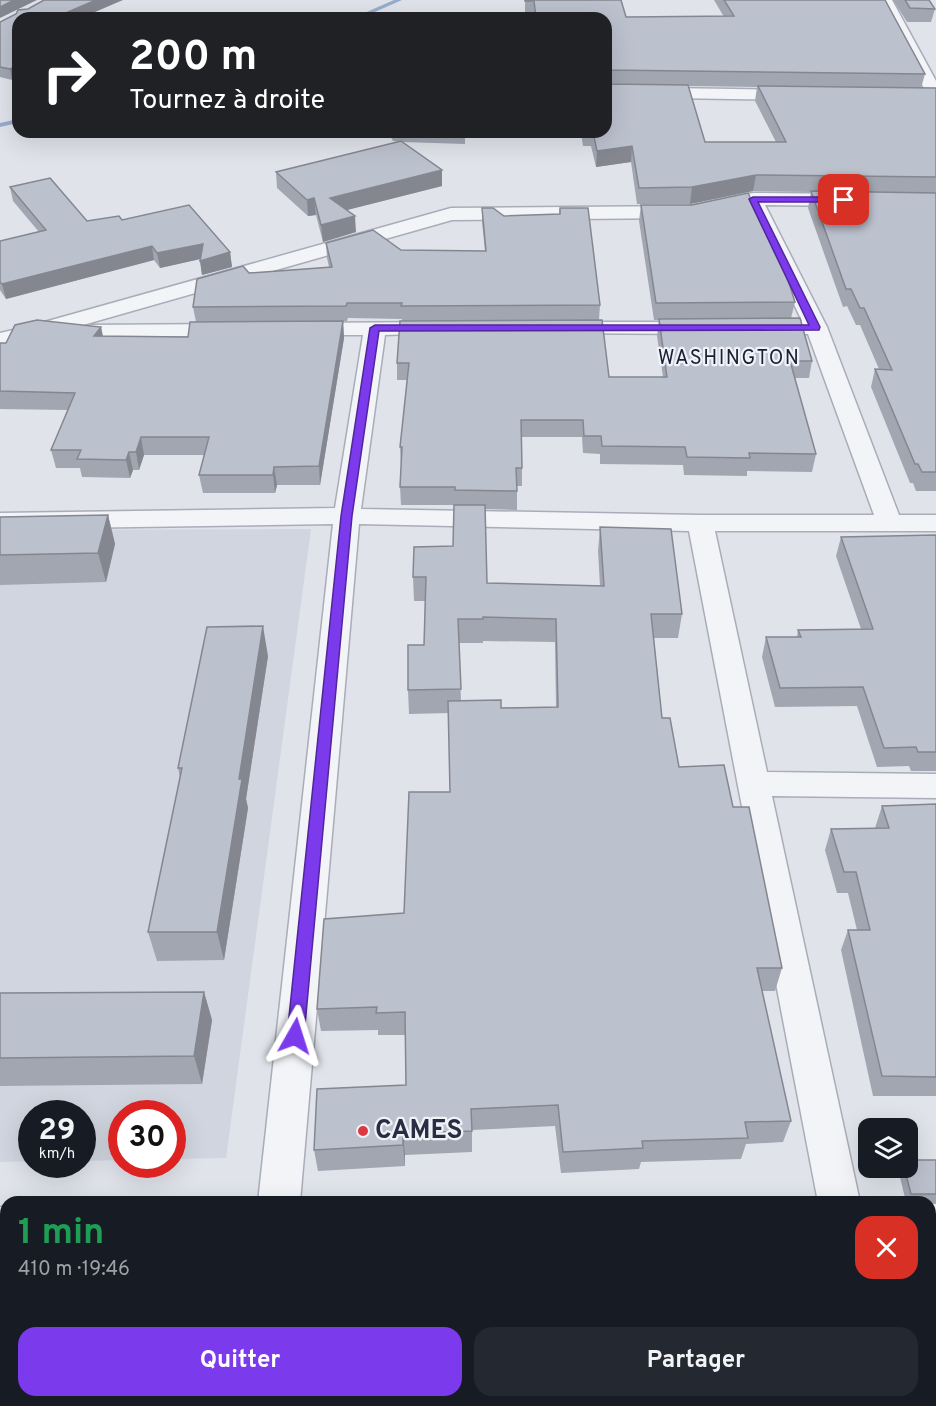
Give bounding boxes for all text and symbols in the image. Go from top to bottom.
text: 200 m [129,32,257,85]
icon: right [30,36,108,114]
text: Tournez à droite [129,84,325,118]
pin [818,174,869,225]
icon: arrive [827,183,860,216]
district label: WASHINGTON [658,346,800,372]
position arrow [263,1004,327,1068]
speed limit sign: 30 [108,1100,186,1178]
text: 29 [39,1113,75,1150]
place label: CAMES [375,1115,463,1148]
map controls [858,1118,918,1178]
button: layers [858,1118,918,1178]
marker: CAMES [356,1124,370,1138]
text: km/h [39,1145,75,1164]
text: 1 min [18,1211,104,1257]
button: close [855,1216,918,1279]
text: 410 m · 19:46 [18,1257,130,1283]
button: Quitter [18,1327,462,1396]
button: Partager [474,1327,918,1396]

